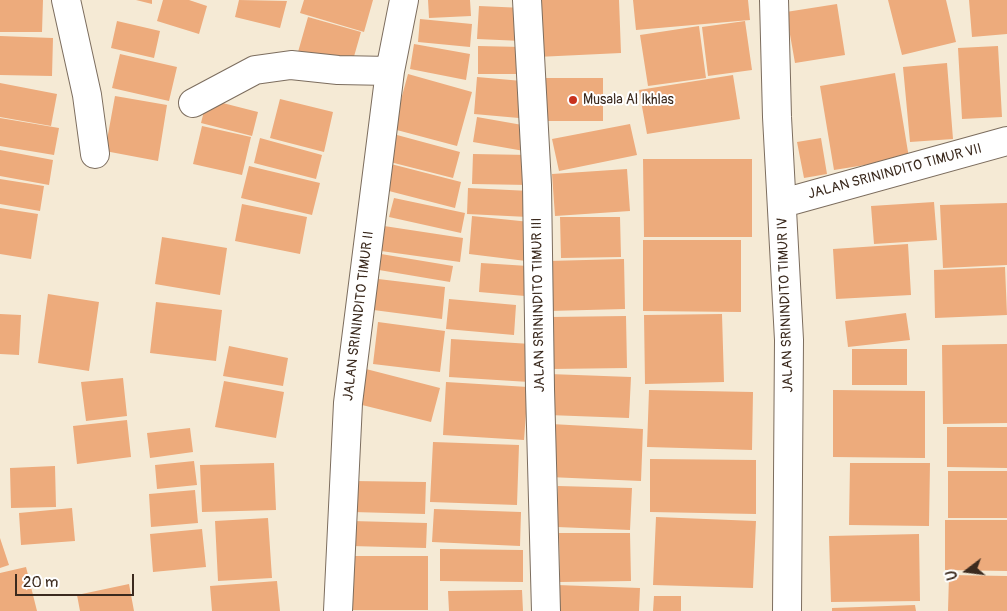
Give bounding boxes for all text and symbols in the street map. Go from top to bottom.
place label: Musala Al Ikhlas [583,92,674,108]
marker: Musala Al Ikhlas [567,94,579,106]
street label: JALAN SRININDITO TIMUR VII [806,141,984,203]
street label: JALAN SRININDITO TIMUR III [529,217,549,393]
street label: JALAN SRININDITO TIMUR IV [775,217,797,393]
street label: JALAN SRININDITO TIMUR II [340,230,378,402]
north arrow [942,546,992,596]
scale bar [18,564,136,596]
text: U [943,568,961,582]
text: 20 m [23,573,58,592]

